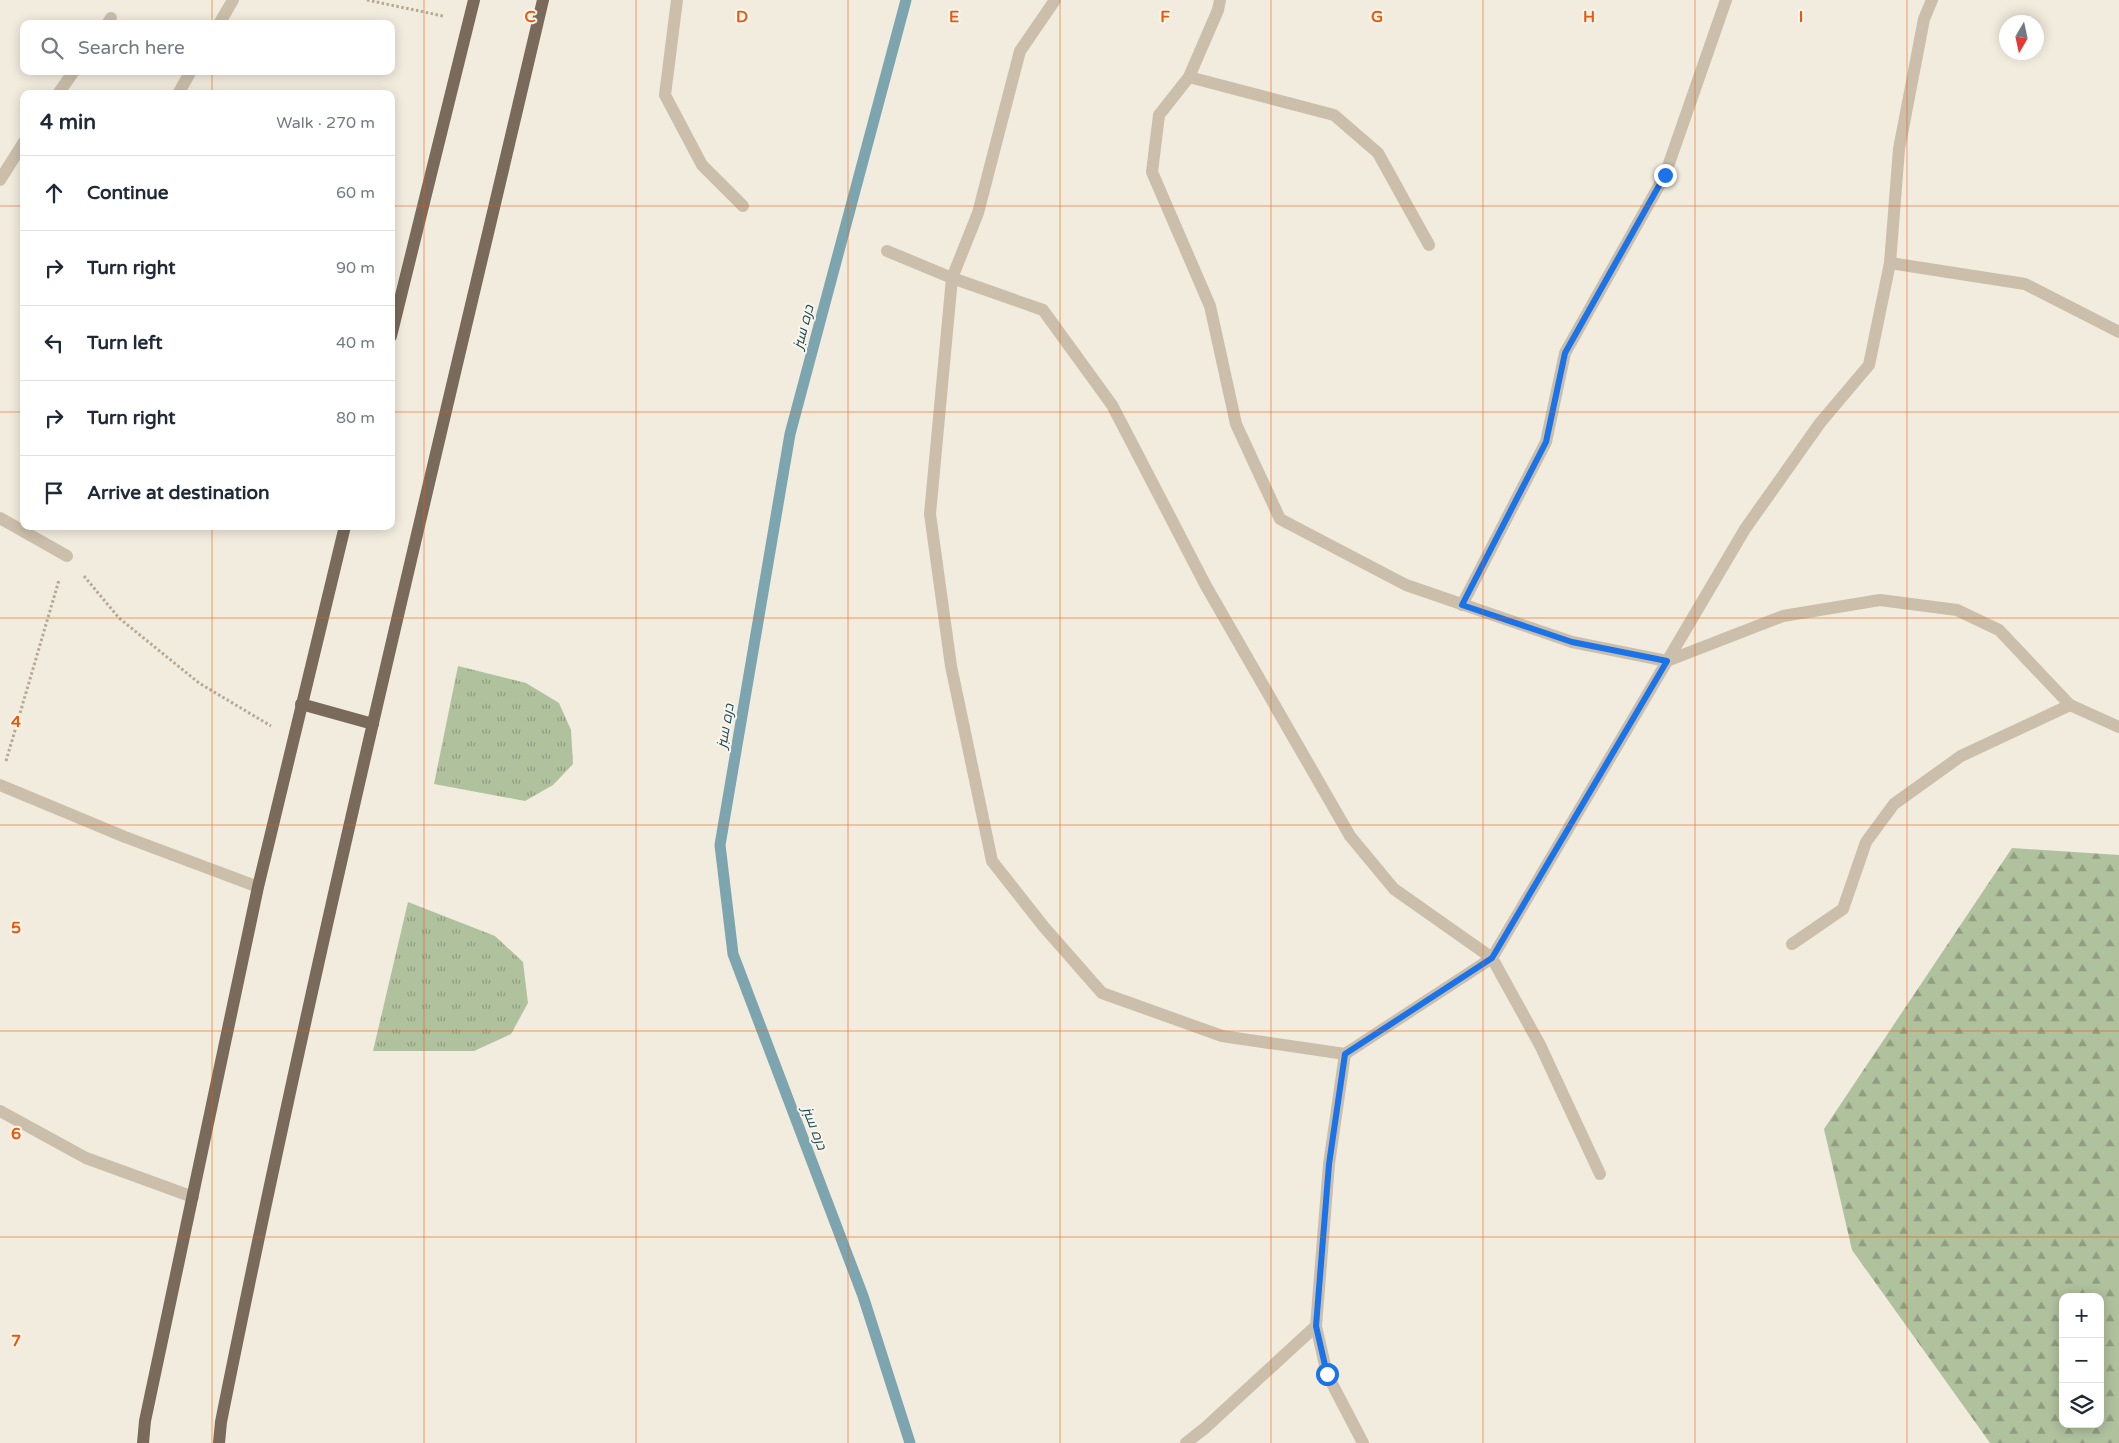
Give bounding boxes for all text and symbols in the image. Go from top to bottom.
text: C [524,7,536,27]
text: D [736,7,748,27]
text: E [949,7,959,27]
text: F [1160,7,1170,27]
text: G [1371,7,1383,27]
text: H [1583,7,1595,27]
text: I [1799,7,1803,27]
north arrow [1999,15,2044,60]
search box [20,20,395,75]
icon: search [38,34,66,62]
text: Search here [78,37,185,59]
text: 4 min [40,110,96,135]
text: Walk · 270 m [276,113,375,133]
route end [1654,164,1677,187]
icon: ahead [40,179,68,207]
text: Continue [87,182,169,204]
text: 60 m [336,183,375,203]
icon: right [40,254,68,282]
text: Turn right [87,257,175,279]
text: 90 m [336,258,375,278]
water label: دره سبز [788,302,818,353]
icon: left [40,329,68,357]
text: Turn left [87,332,163,354]
text: 40 m [336,333,375,353]
icon: right [40,404,68,432]
text: Turn right [87,407,175,429]
text: 80 m [336,408,375,428]
icon: arrive [40,479,68,507]
text: Arrive at destination [87,482,270,504]
water label: دره سبز [712,701,738,752]
text: 4 [11,712,21,732]
text: 5 [11,918,21,938]
water label: دره سبز [798,1102,832,1153]
text: 6 [11,1124,21,1144]
map controls [2059,1293,2104,1428]
button: + [2059,1293,2104,1338]
text: 7 [11,1331,21,1351]
button: − [2059,1338,2104,1383]
route start [1316,1363,1339,1386]
button: layers [2059,1383,2104,1428]

